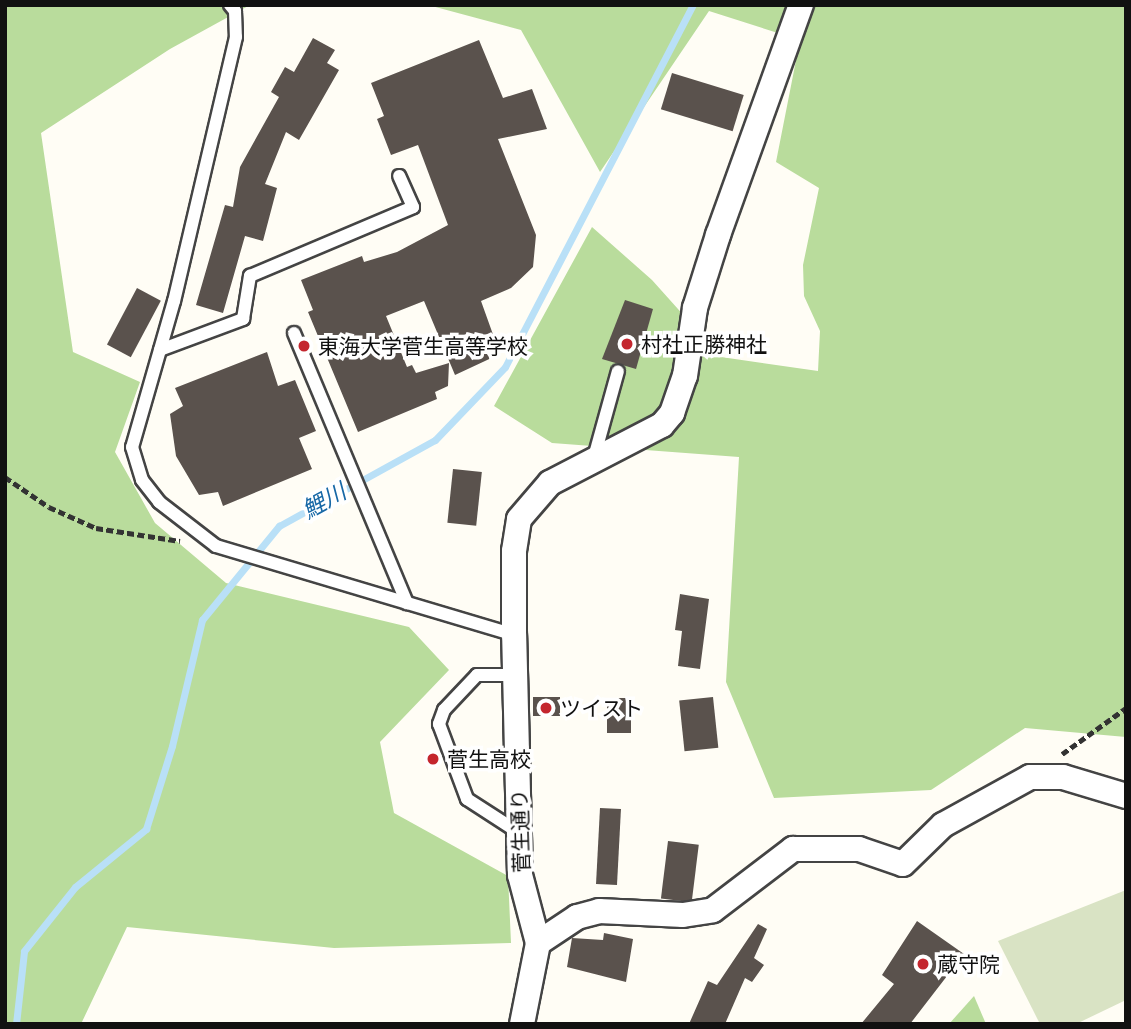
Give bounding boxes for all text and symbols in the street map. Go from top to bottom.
place label: 村社正勝神社 [641,331,767,357]
place label: 東海大学菅生高等学校 [318,333,528,359]
marker: 村社正勝神社 [619,336,635,352]
marker: 東海大学菅生高等学校 [296,338,312,354]
water label: 鯉川 [297,478,351,524]
place label: ツイスト [560,695,644,721]
marker: ツイスト [538,700,554,716]
place label: 菅生高校 [447,746,531,772]
marker: 菅生高校 [425,751,441,767]
street label: 菅生通り [506,789,534,873]
place label: 蔵守院 [937,951,1000,977]
marker: 蔵守院 [915,956,931,972]

